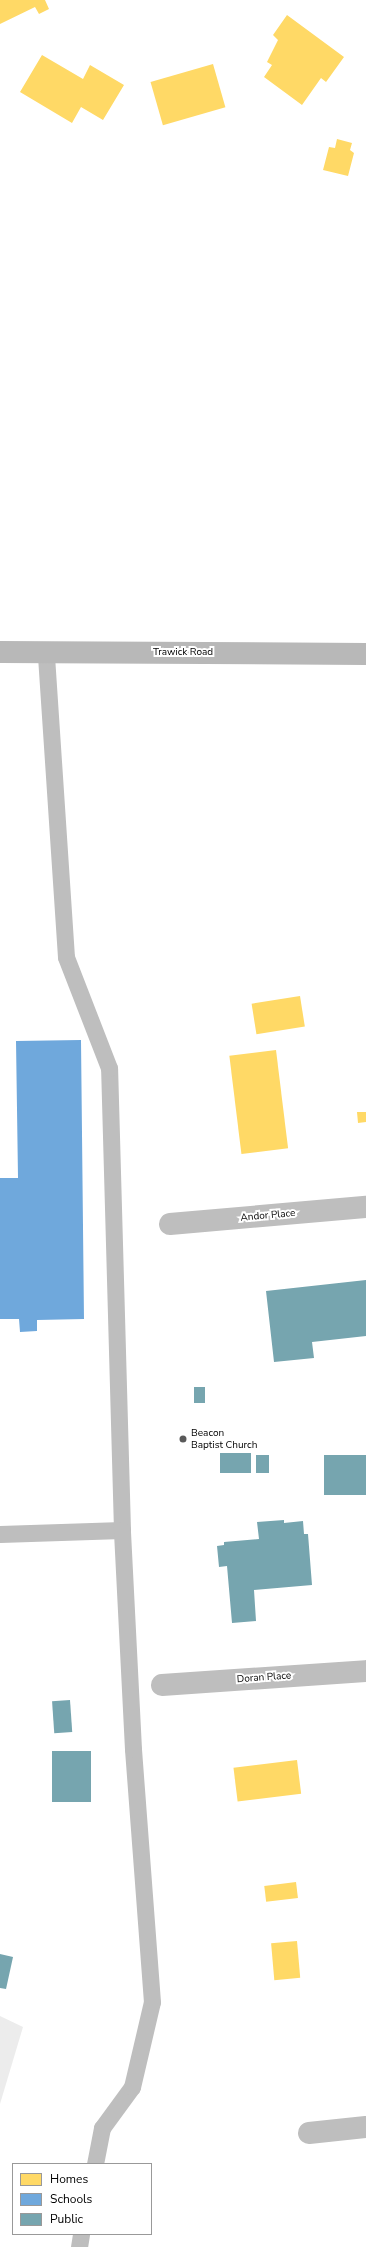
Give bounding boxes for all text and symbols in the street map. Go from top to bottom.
street label: Trawick Road [153,647,213,659]
street label: Andor Place [240,1208,296,1224]
place label: Beacon Baptist Church [191,1427,257,1450]
marker: Beacon Baptist Church [178,1434,188,1444]
street label: Doran Place [236,1670,292,1686]
legend [12,2163,152,2235]
text: Homes [50,2171,88,2187]
text: Schools [50,2191,92,2207]
text: Public [50,2211,83,2227]

